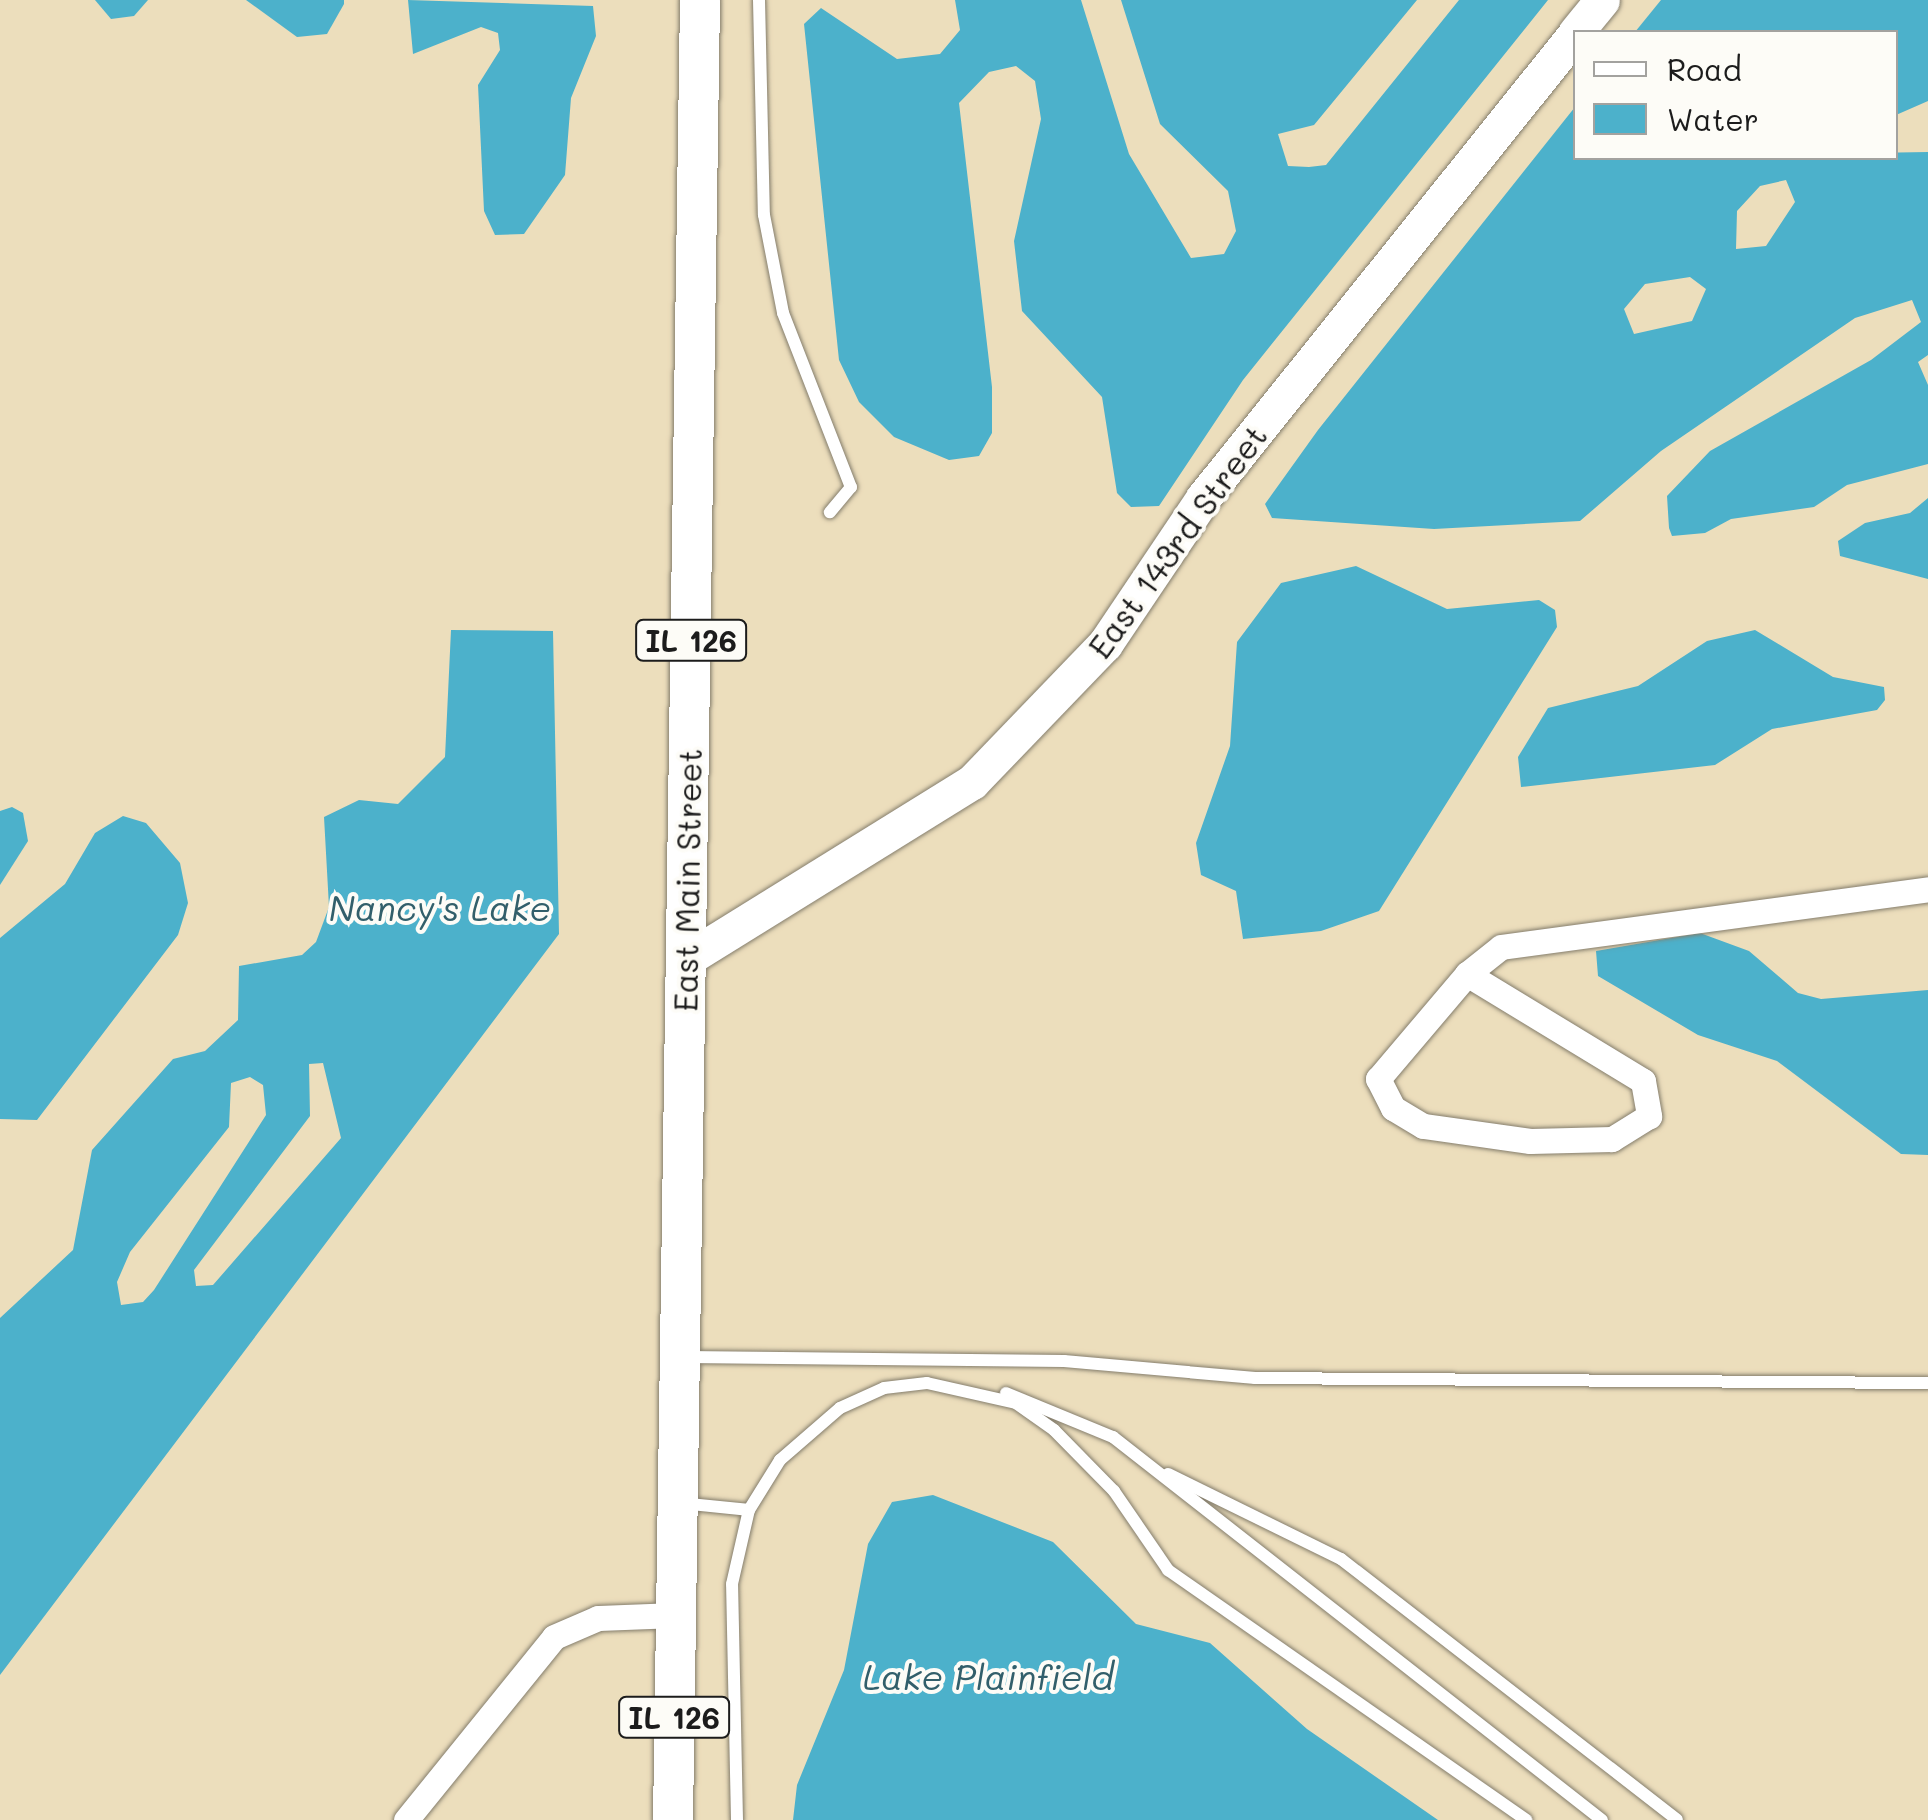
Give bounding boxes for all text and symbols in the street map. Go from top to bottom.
legend [1573,30,1898,160]
text: Road [1667,49,1742,89]
text: Water [1667,99,1759,139]
street label: East 143rd Street [1080,417,1274,665]
road number: IL 126 [634,615,748,665]
street label: East Main Street [666,748,708,1012]
water label: Nancy's Lake [329,886,551,928]
water label: Lake Plainfield [863,1655,1113,1697]
road number: IL 126 [616,1692,732,1742]

